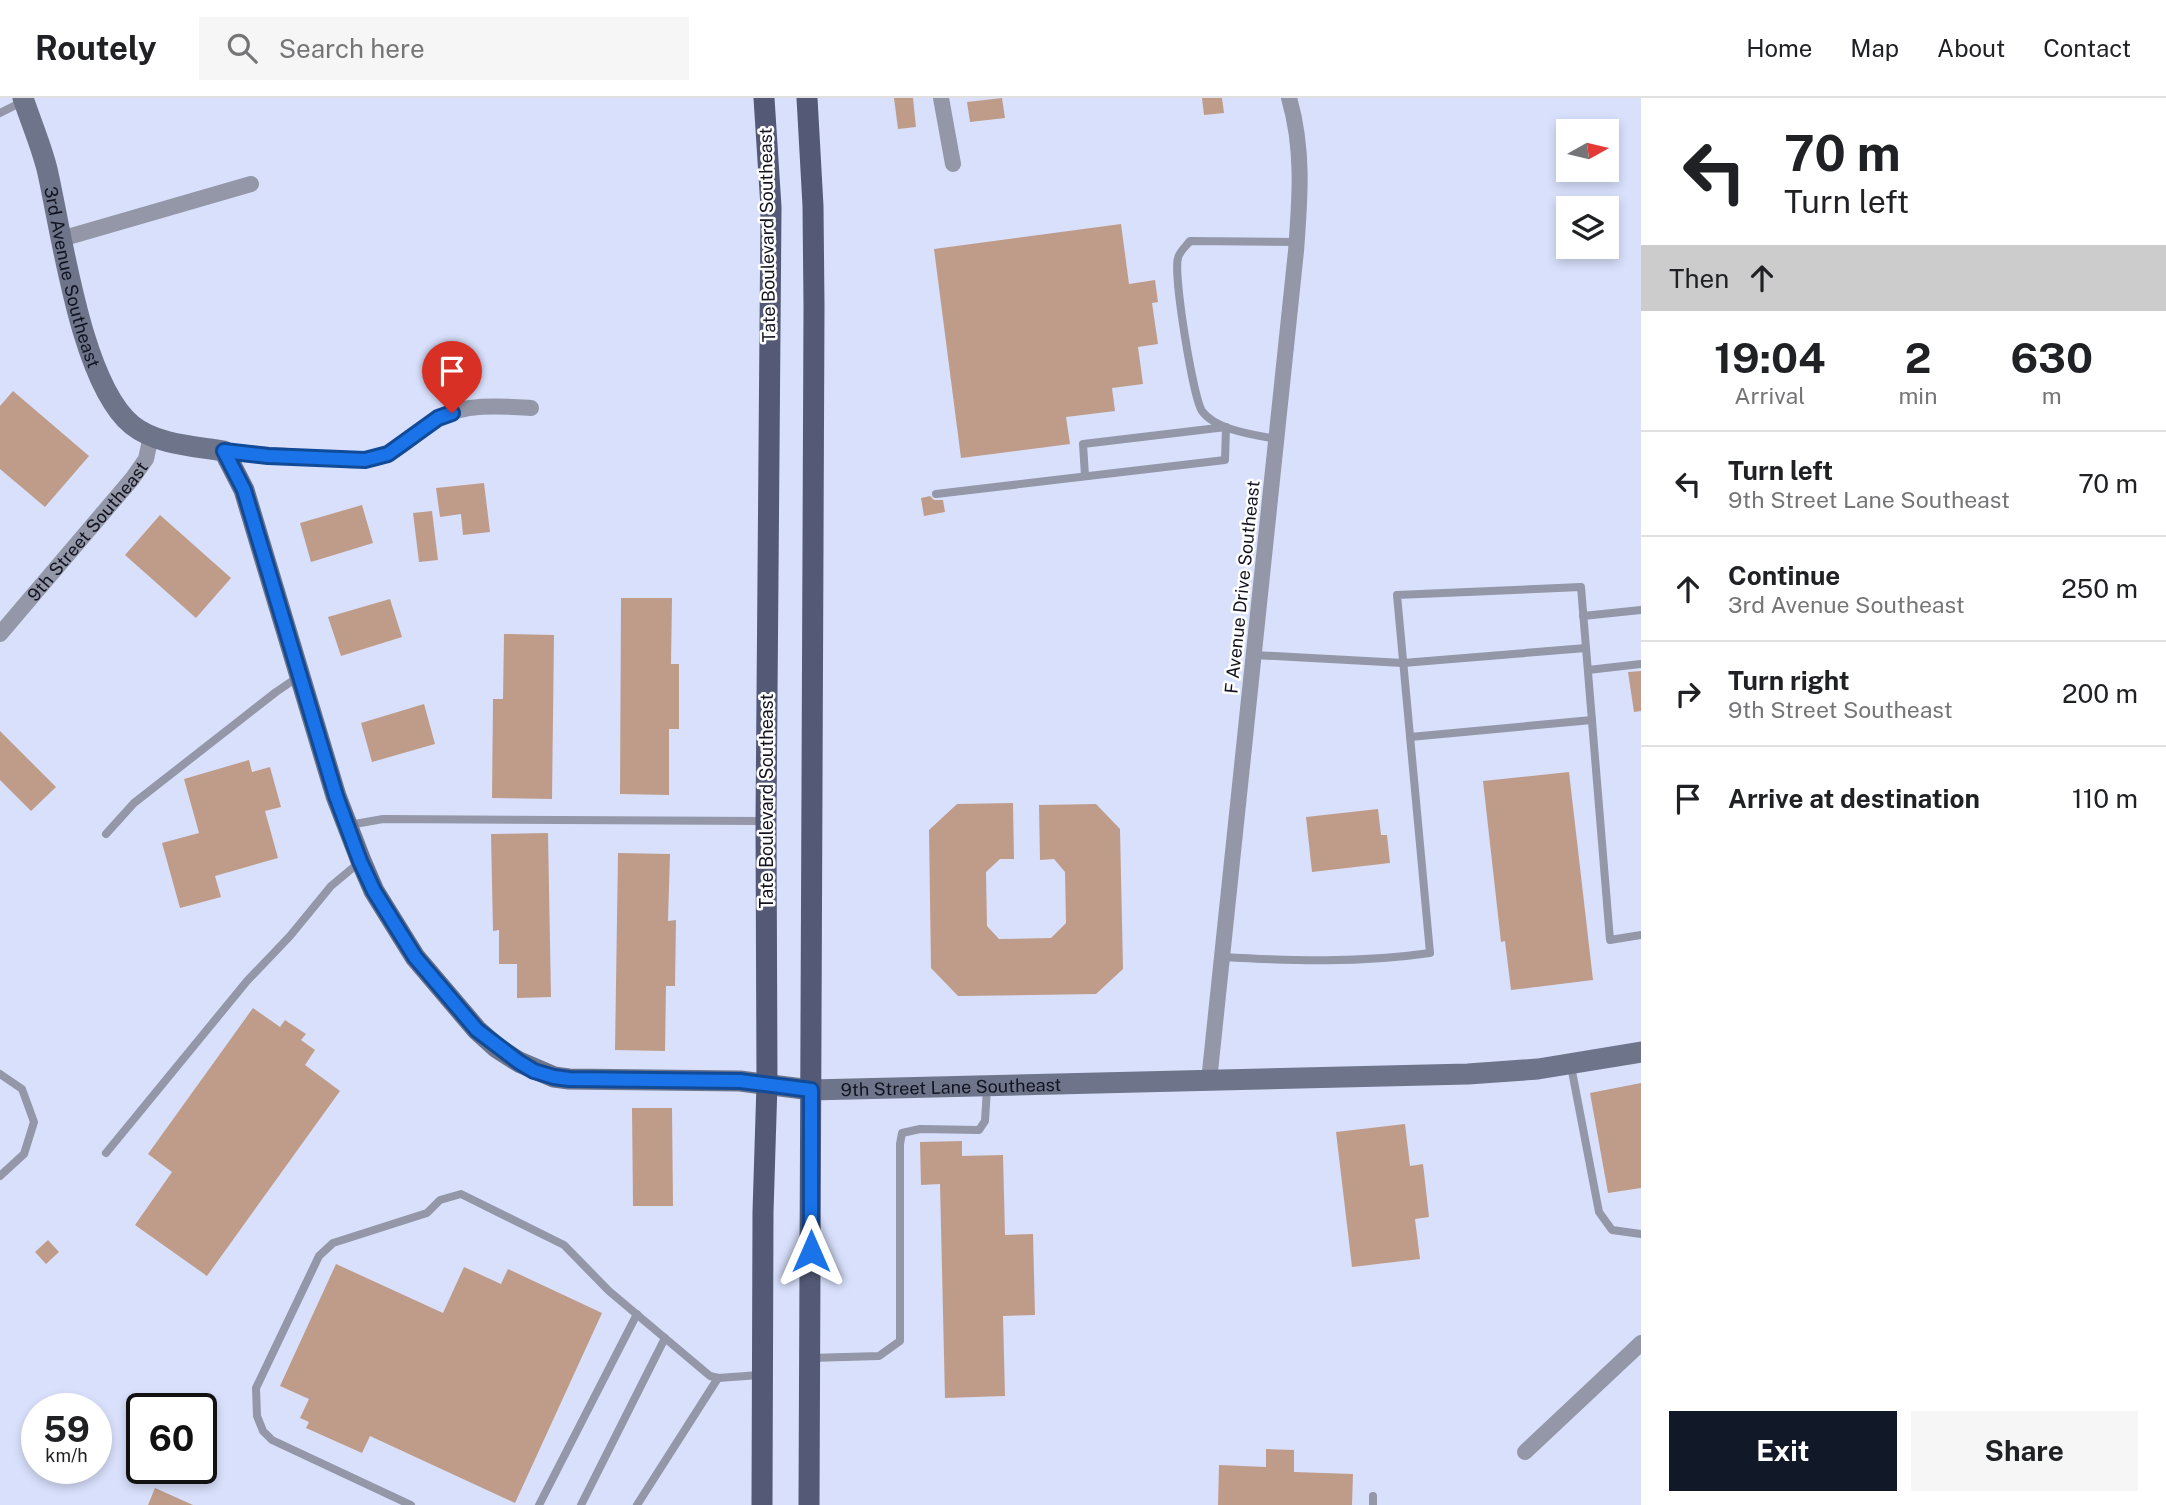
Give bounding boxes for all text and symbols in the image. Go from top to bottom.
search box [199,17,689,80]
text: Routely [35,29,157,67]
icon: search [223,29,261,67]
text: Search here [279,33,425,64]
text: Home [1746,34,1812,62]
text: Map [1850,34,1899,62]
text: About [1937,34,2005,62]
text: Contact [2043,34,2131,62]
north arrow [1556,119,1619,182]
map controls [1556,119,1619,259]
text: 70 m [1784,124,1901,182]
icon: left [1669,126,1760,217]
street label: Tate Boulevard Southeast [755,127,779,343]
text: Turn left [1784,183,1909,220]
street label: 3rd Avenue Southeast [41,185,105,371]
button: layers [1556,196,1619,259]
icon: ahead [1743,259,1781,297]
text: Then [1669,263,1729,294]
text: 19:04 [1714,333,1825,382]
text: 2 [1905,333,1931,382]
text: 630 [2010,333,2093,382]
pin [422,341,482,413]
icon: arrive [433,352,471,390]
text: Arrival [1734,382,1805,409]
text: min [1898,382,1937,409]
text: m [2042,382,2062,409]
text: Turn left [1728,455,1833,486]
street label: 9th Street Southeast [22,457,152,605]
icon: left [1669,465,1707,503]
text: 70 m [2078,468,2138,499]
street label: F Avenue Drive Southeast [1220,479,1264,695]
text: 9th Street Lane Southeast [1728,486,2010,513]
text: Continue [1728,560,1840,591]
icon: ahead [1669,570,1707,608]
text: 250 m [2061,573,2138,604]
text: 3rd Avenue Southeast [1728,591,1965,618]
text: Turn right [1728,665,1850,696]
icon: right [1669,675,1707,713]
text: 200 m [2062,678,2138,709]
street label: Tate Boulevard Southeast [756,694,777,908]
text: 9th Street Southeast [1728,696,1953,723]
icon: arrive [1669,780,1707,818]
text: Arrive at destination [1728,783,1980,814]
text: 110 m [2072,783,2138,814]
street label: 9th Street Lane Southeast [840,1073,1062,1100]
position arrow [774,1214,848,1288]
speed limit sign: 60 [126,1393,217,1484]
text: 59 [43,1409,90,1450]
button: Exit [1669,1411,1897,1491]
button: Share [1911,1411,2138,1491]
text: km/h [45,1445,88,1466]

